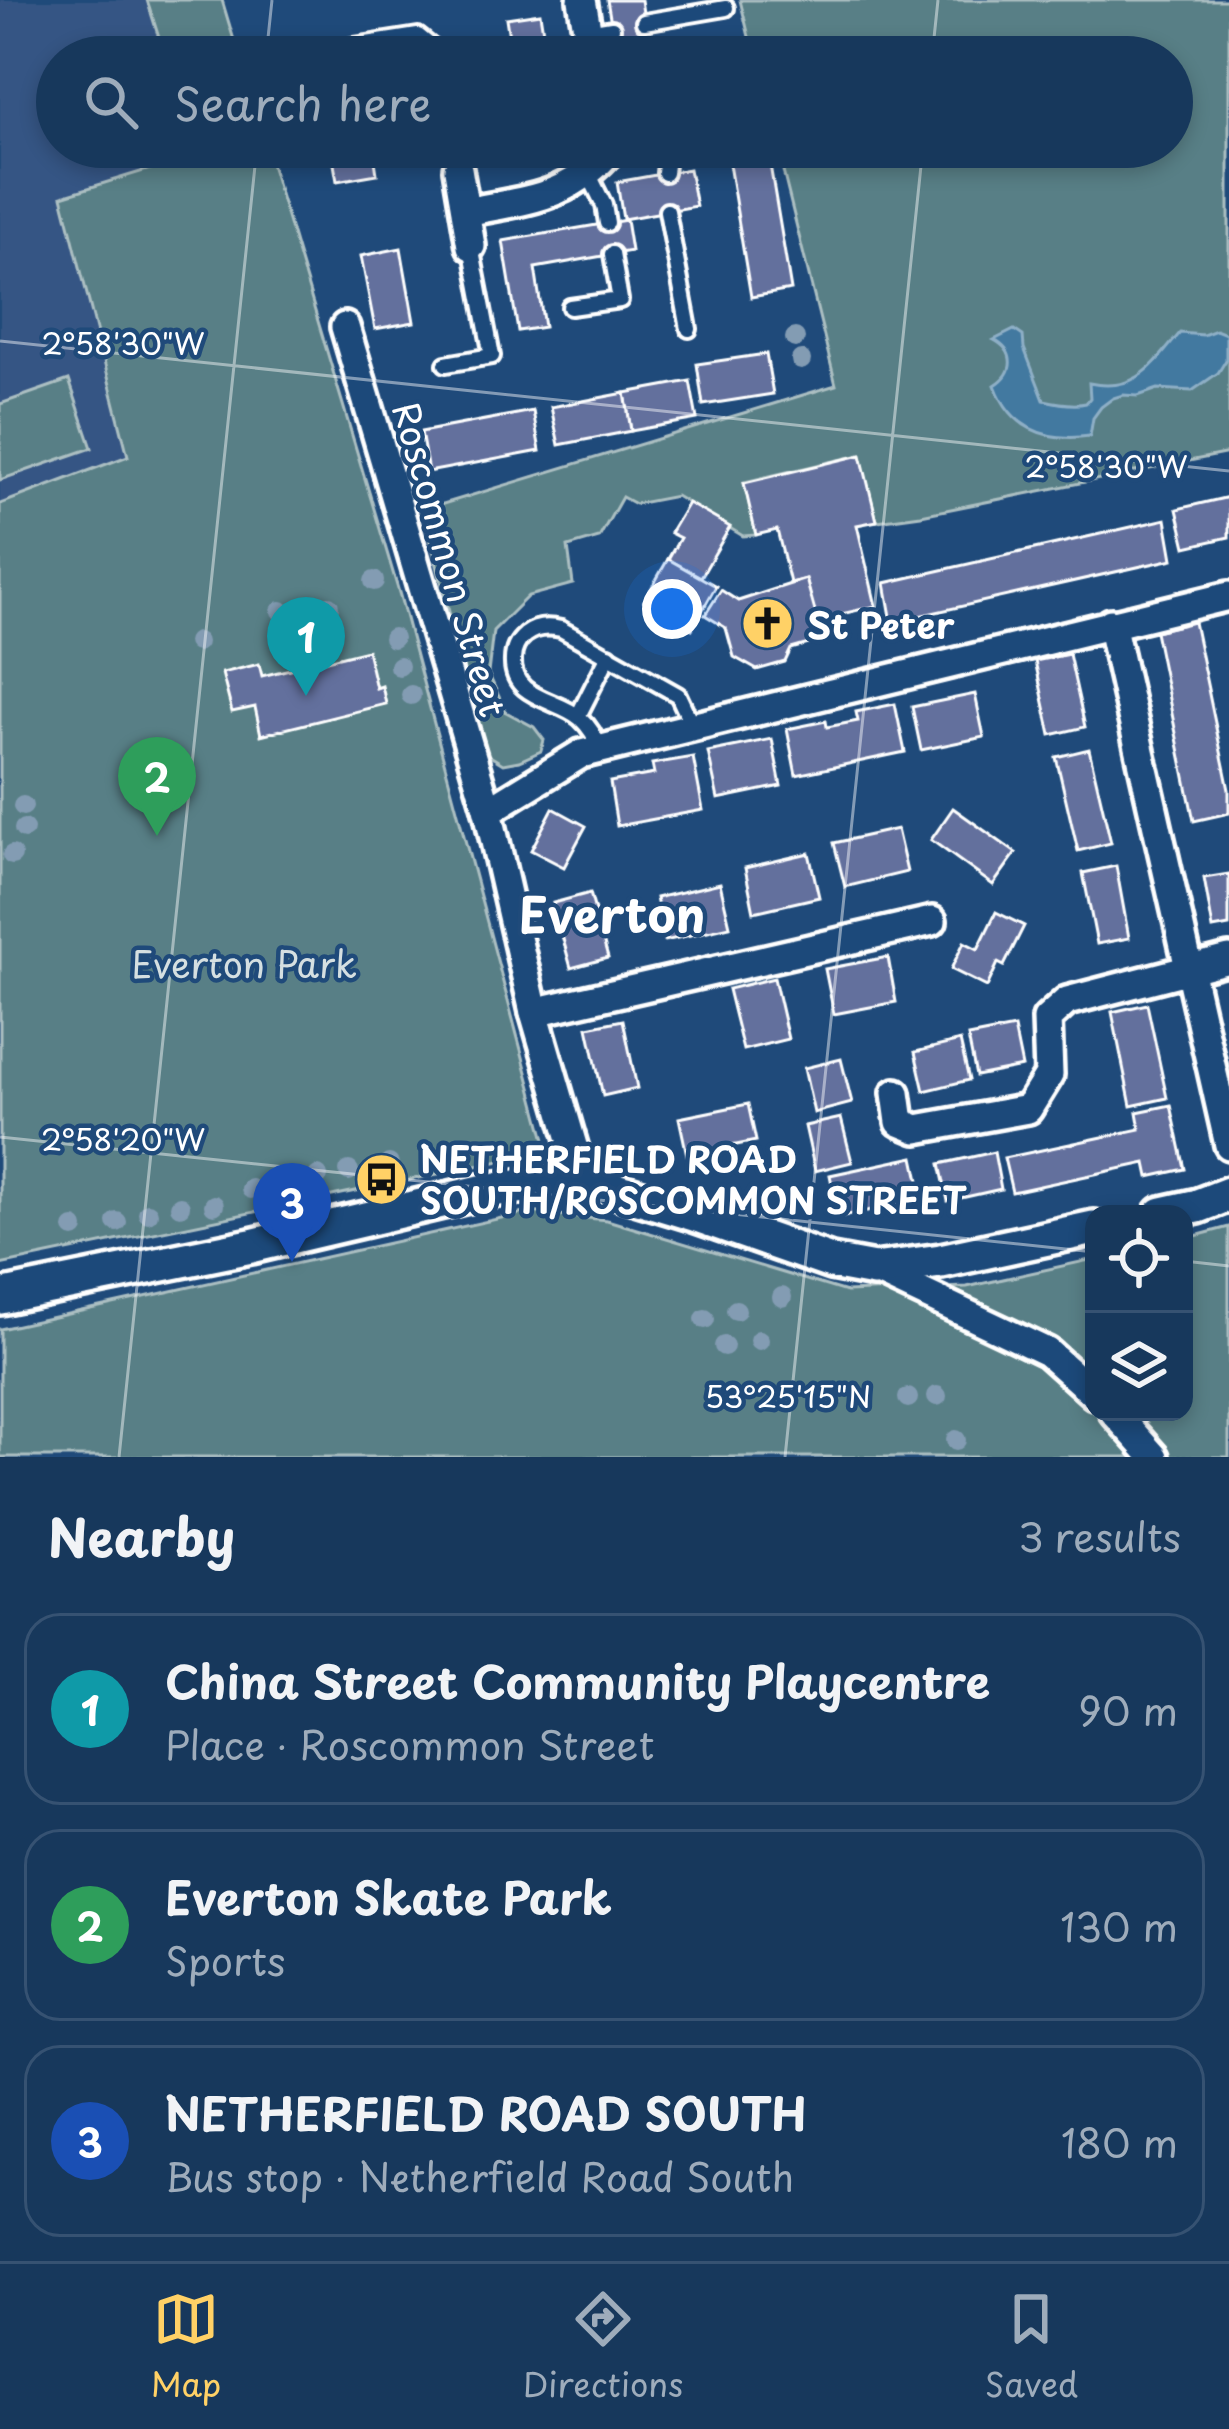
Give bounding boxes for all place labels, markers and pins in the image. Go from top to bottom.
church icon: St Peter [740,596,796,652]
pin: 1 [267,597,345,696]
place label: St Peter [807,597,955,651]
pin: 2 [118,737,196,836]
place label: NETHERFIELD ROAD SOUTH/ROSCOMMON STREET [420,1131,967,1226]
bus stop icon: NETHERFIELD ROAD SOUTH/ROSCOMMON STREET [353,1151,409,1207]
pin: 3 [253,1163,331,1262]

